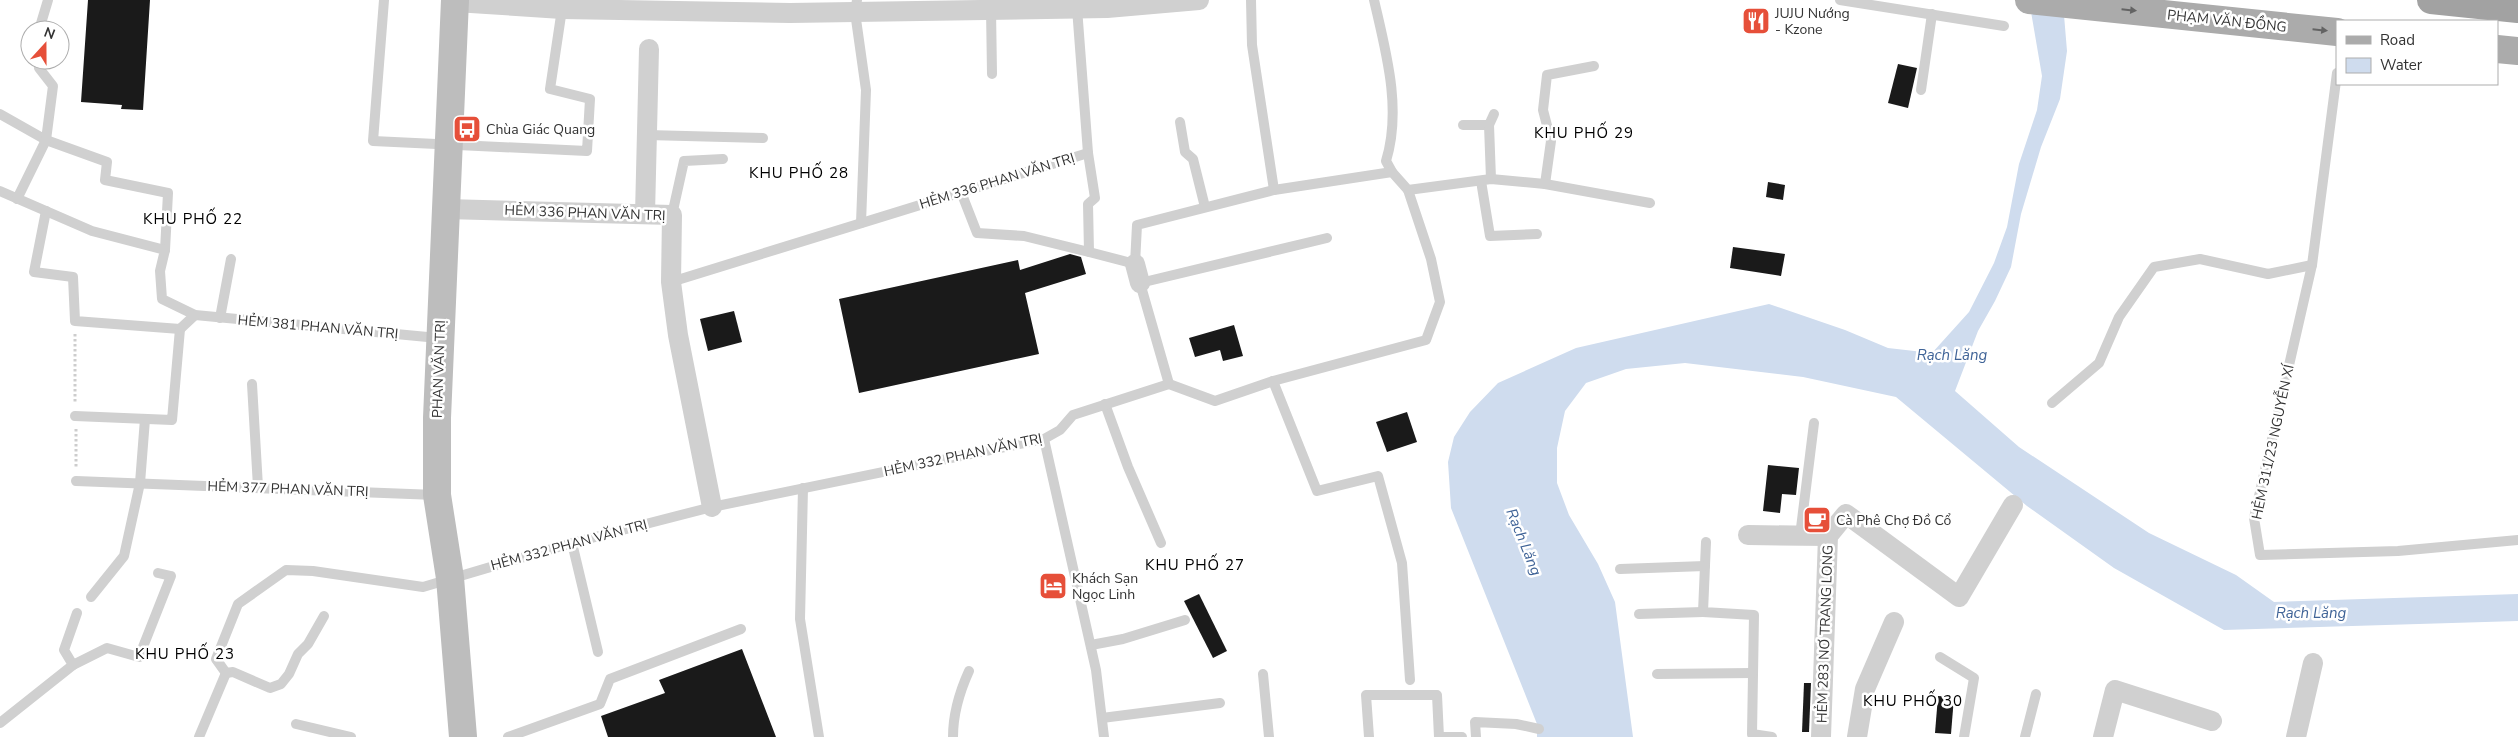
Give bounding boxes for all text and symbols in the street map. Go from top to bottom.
place label: JUJU Nướng - Kzone [1774,4,1850,39]
street label: PHẠM VĂN ĐỒNG [2166,4,2288,37]
restaurant icon: JUJU Nướng - Kzone [1741,6,1771,36]
one-way arrow [2122,7,2138,15]
north arrow [20,20,70,70]
legend [2336,20,2498,85]
text: N [41,23,58,44]
one-way arrow [2312,27,2328,35]
text: Road [2380,30,2415,50]
text: Water [2380,55,2423,75]
bus stop icon: Chùa Giác Quang [452,114,482,144]
place label: Chùa Giác Quang [486,120,595,139]
district label: KHU PHỐ 29 [1534,121,1634,143]
street label: HẺM 336 PHAN VĂN TRỊ [917,148,1077,214]
district label: KHU PHỐ 28 [749,161,849,183]
street label: HẺM 336 PHAN VĂN TRỊ [504,201,666,225]
district label: KHU PHỐ 22 [143,207,243,229]
street label: HẺM 381 PHAN VĂN TRỊ [237,311,399,343]
street label: PHAN VĂN TRỊ [428,320,450,418]
water label: Rạch Lăng [1917,345,1988,365]
street label: HẺM 311/23 NGUYỄN XÍ [2246,361,2299,521]
street label: HẺM 332 PHAN VĂN TRỊ [882,429,1044,481]
street label: HẺM 377 PHAN VĂN TRỊ [207,477,369,501]
water label: Rạch Lăng [1501,505,1547,579]
cafe icon: Cà Phê Chợ Đồ Cổ [1802,505,1832,535]
place label: Cà Phê Chợ Đồ Cổ [1836,511,1952,530]
street label: HẺM 332 PHAN VĂN TRỊ [489,515,649,575]
street label: HẺM 283 NƠ TRANG LONG [1812,545,1838,723]
district label: KHU PHỐ 27 [1145,553,1245,575]
place label: Khách Sạn Ngọc Linh [1072,569,1138,604]
hotel icon: Khách Sạn Ngọc Linh [1038,571,1068,601]
water label: Rạch Lăng [2276,603,2347,623]
district label: KHU PHỐ 23 [135,642,235,664]
district label: KHU PHỐ 30 [1863,689,1963,711]

